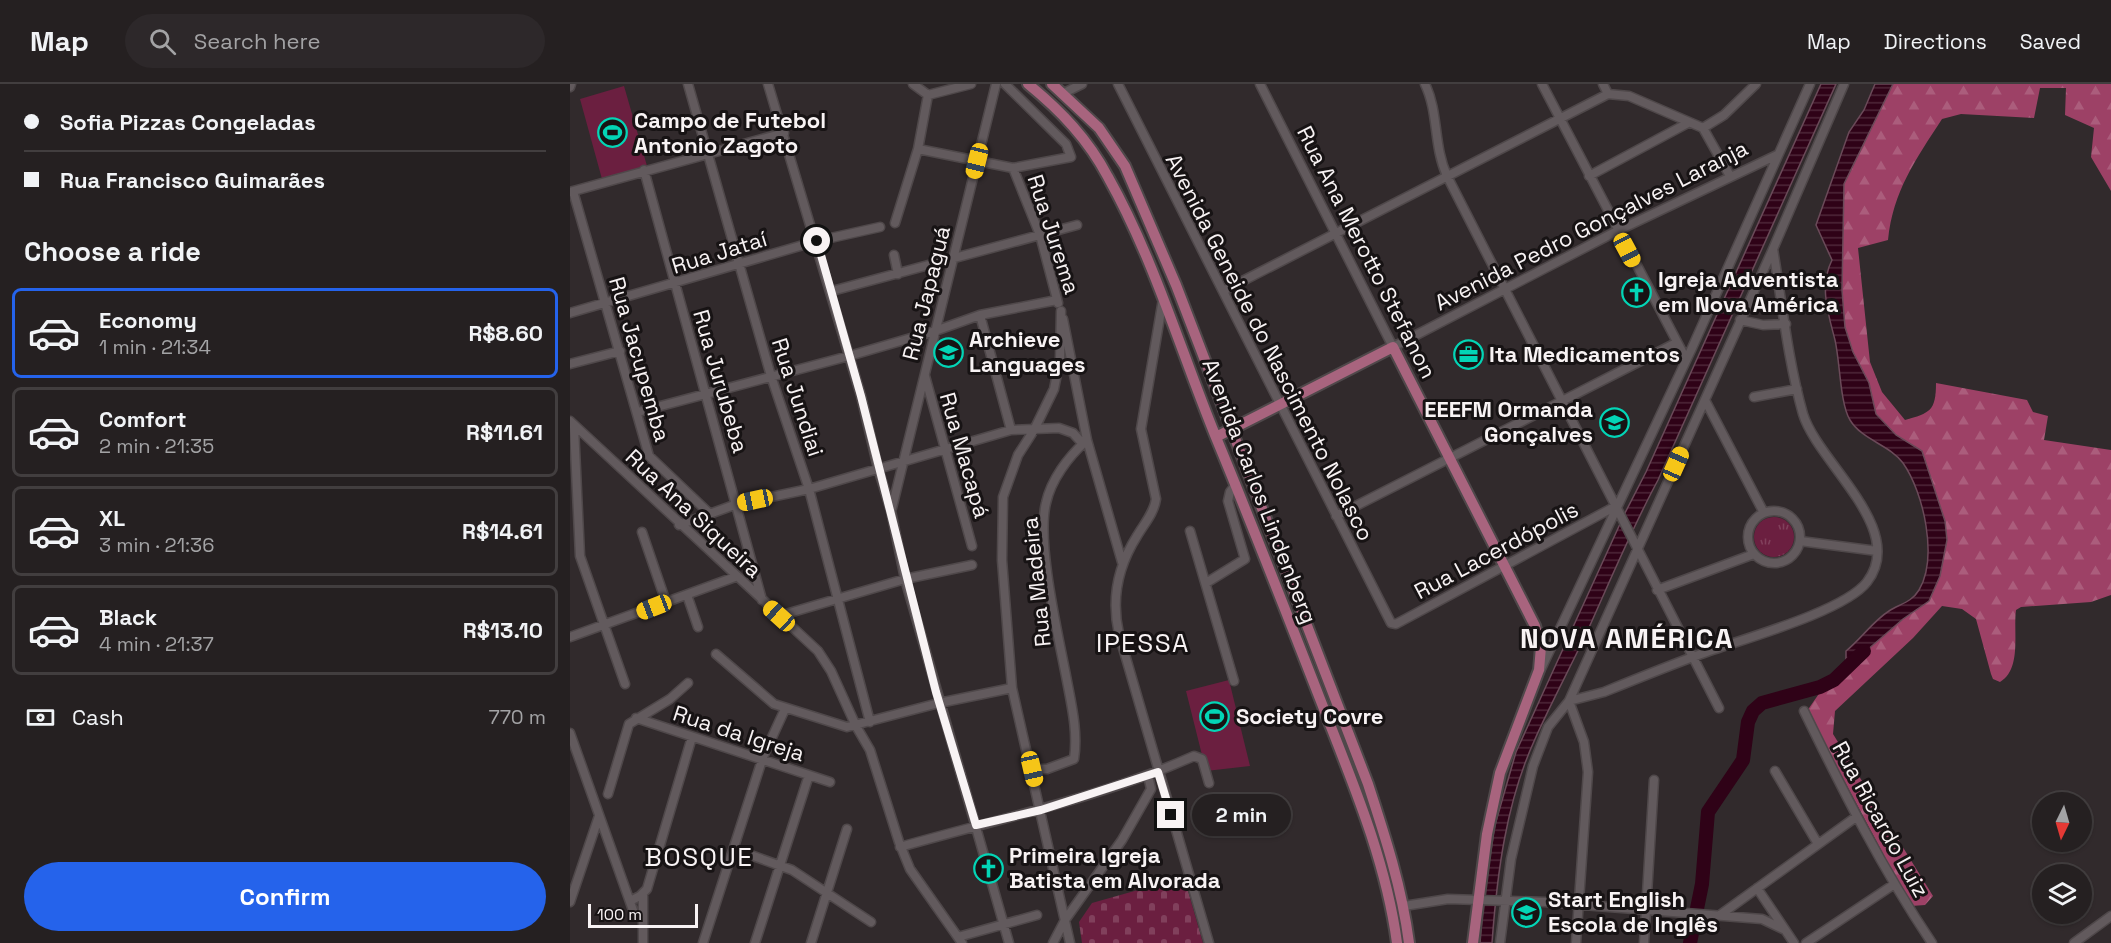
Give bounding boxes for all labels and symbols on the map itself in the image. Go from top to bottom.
place label: Campo de Futebol Antonio Zagoto [634,106,826,159]
sports icon: Campo de Futebol Antonio Zagoto [597,117,629,149]
street label: Rua Ana Merotto Stefanon [1291,121,1443,383]
street label: Avenida Pedro Gonçalves Laranja [1430,133,1753,316]
car [964,141,990,181]
street label: Avenida Geneide do Nascimento Nolasco [1160,149,1380,545]
street label: Rua Jurema [1022,171,1087,298]
street label: Rua Japaguá [896,223,956,363]
street label: Rua Jataí [668,224,771,280]
route start [803,227,830,254]
car [1611,230,1643,270]
place label: Igreja Adventista em Nova América [1658,265,1839,318]
street label: Rua Jacupemba [603,273,677,445]
church icon: Igreja Adventista em Nova América [1621,276,1653,308]
street label: Rua Jurubeba [687,306,755,456]
place label: Archieve Languages [969,325,1086,378]
street label: Rua Jundiai [766,334,830,460]
school or university icon: Archieve Languages [932,336,964,368]
office icon: Ita Medicamentos [1452,338,1484,370]
place label: Ita Medicamentos [1489,340,1680,368]
street label: Avenida Carlos Lindenberg [1197,355,1323,627]
street label: Rua Macapá [934,389,996,522]
place label: EEEFM Ormanda Gonçalves [1424,395,1593,448]
school or university icon: EEEFM Ormanda Gonçalves [1598,406,1630,438]
street label: Rua Ana Siqueira [620,443,768,584]
car [1660,444,1692,484]
car [736,487,774,513]
street label: Rua Lacerdópolis [1409,495,1583,605]
street label: Rua Madeira [1015,515,1057,648]
car [634,592,674,622]
car [760,597,798,635]
district label: NOVA AMÉRICA [1520,620,1734,656]
district label: IPESSA [1096,626,1190,660]
street label: Rua da Igreja [670,699,809,768]
sports icon: Society Covre [1199,700,1231,732]
place label: Society Covre [1236,702,1383,730]
street label: Rua Ricardo Luiz [1827,736,1935,902]
car [1019,749,1045,789]
north arrow [2032,792,2092,852]
callout: 2 min [1192,794,1291,836]
route end [1157,801,1184,828]
district label: BOSQUE [645,840,753,874]
place label: Primeira Igreja Batista em Alvorada [1009,841,1221,894]
church icon: Primeira Igreja Batista em Alvorada [972,852,1004,884]
place label: Start English Escola de Inglês [1548,885,1718,938]
school or university icon: Start English Escola de Inglês [1511,896,1543,928]
scale bar [588,901,698,928]

